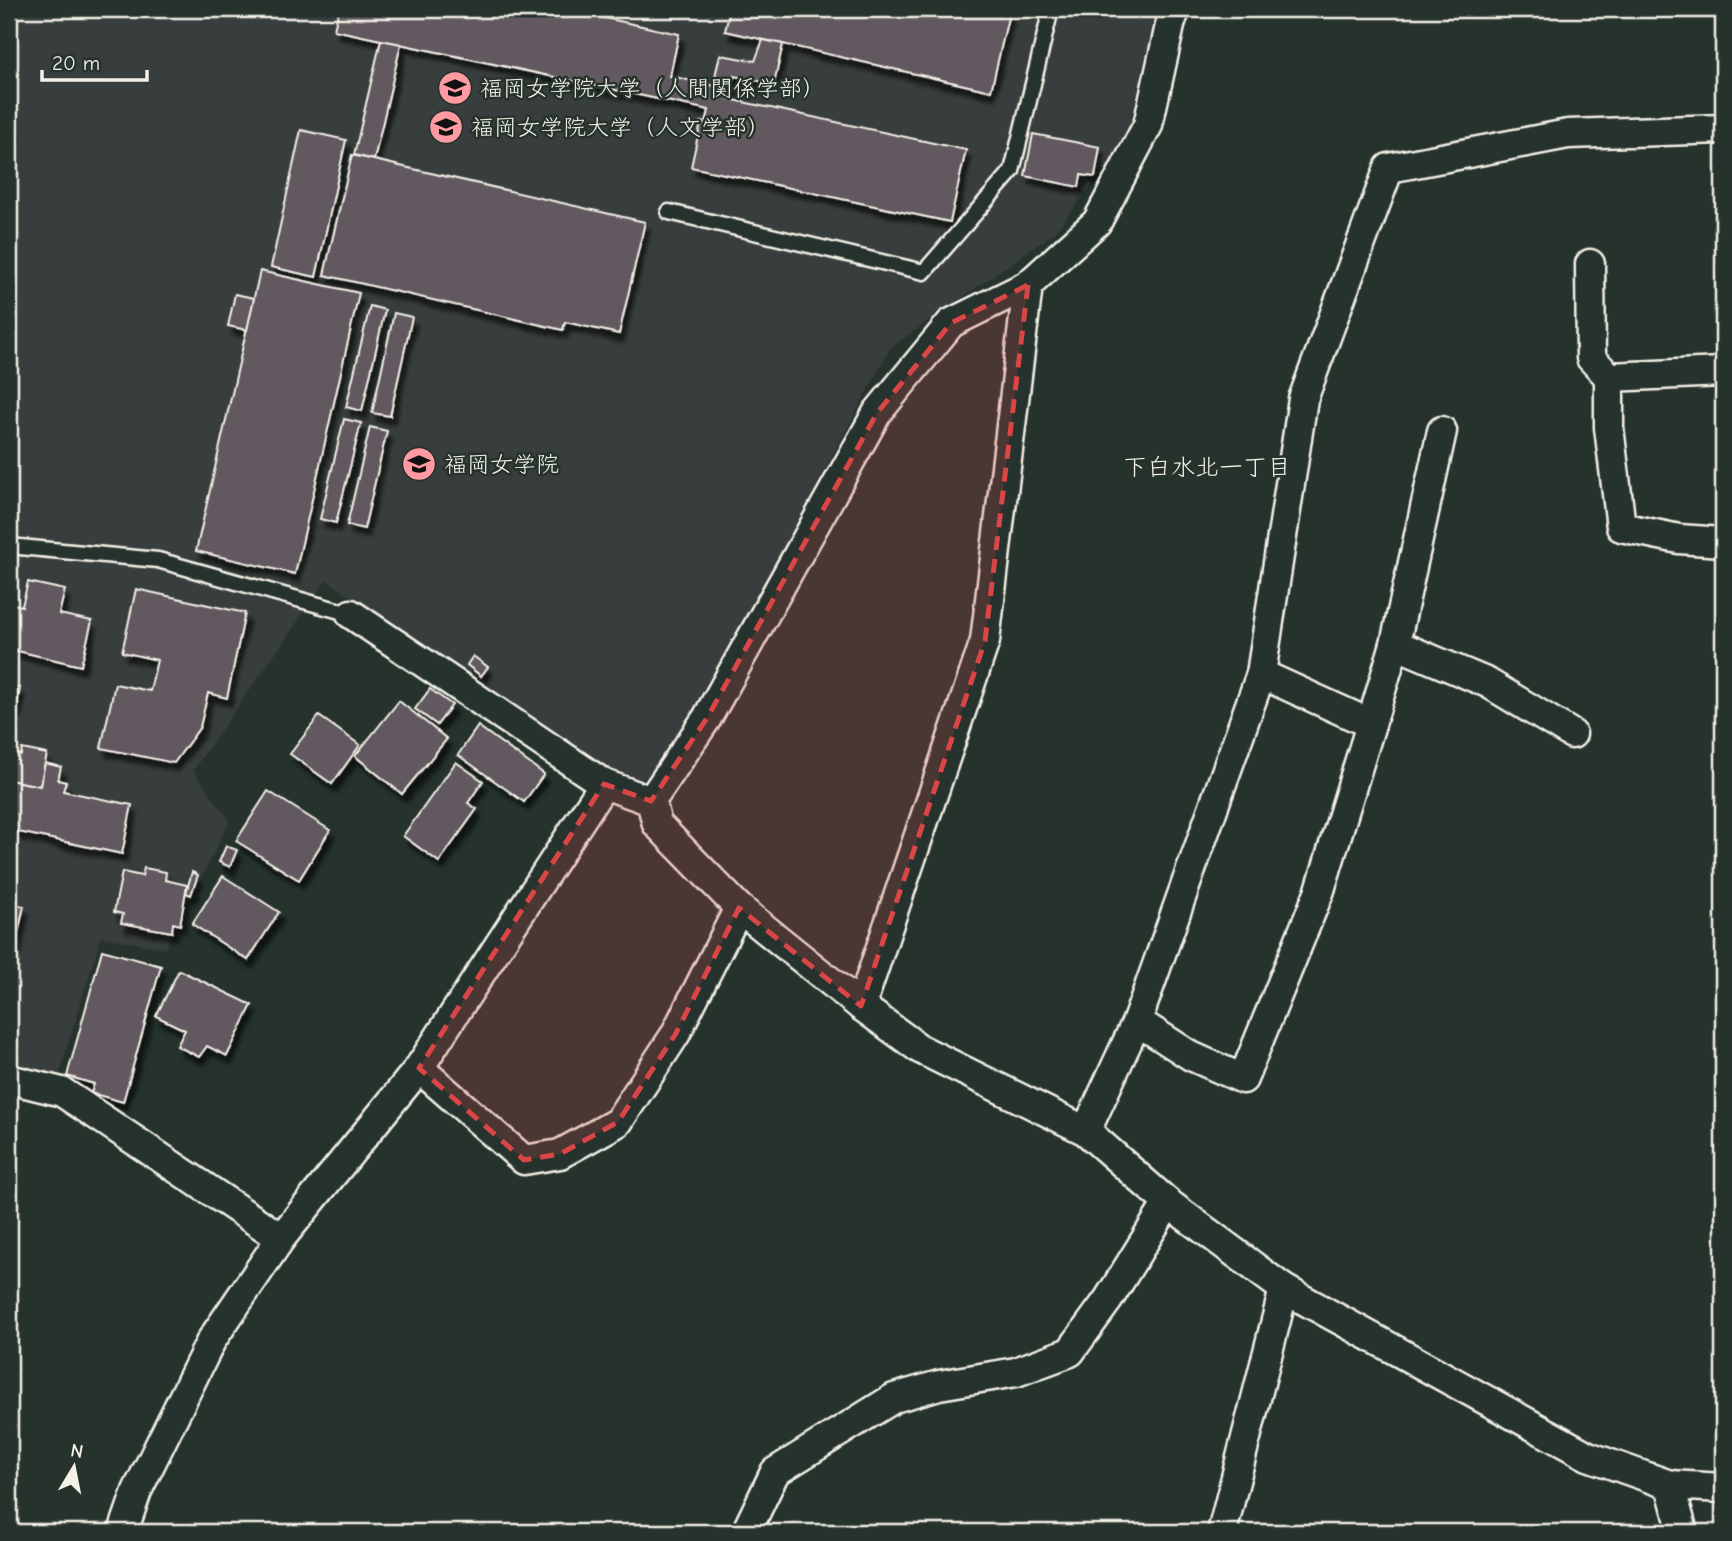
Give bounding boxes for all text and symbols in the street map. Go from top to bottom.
scale bar [42,38,147,82]
text: 20 m [52,51,100,75]
school or university icon: 福岡女学院大学（人間関係学部） [436,69,474,107]
place label: 福岡女学院大学（人間関係学部） [480,75,825,102]
school or university icon: 福岡女学院大学（人文学部） [427,108,465,146]
place label: 福岡女学院大学（人文学部） [471,114,770,141]
school or university icon: 福岡女学院 [400,445,438,483]
place label: 福岡女学院 [444,451,559,478]
district label: 下白水北一丁目 [1123,453,1291,481]
north arrow [38,1432,108,1502]
text: N [69,1439,85,1463]

